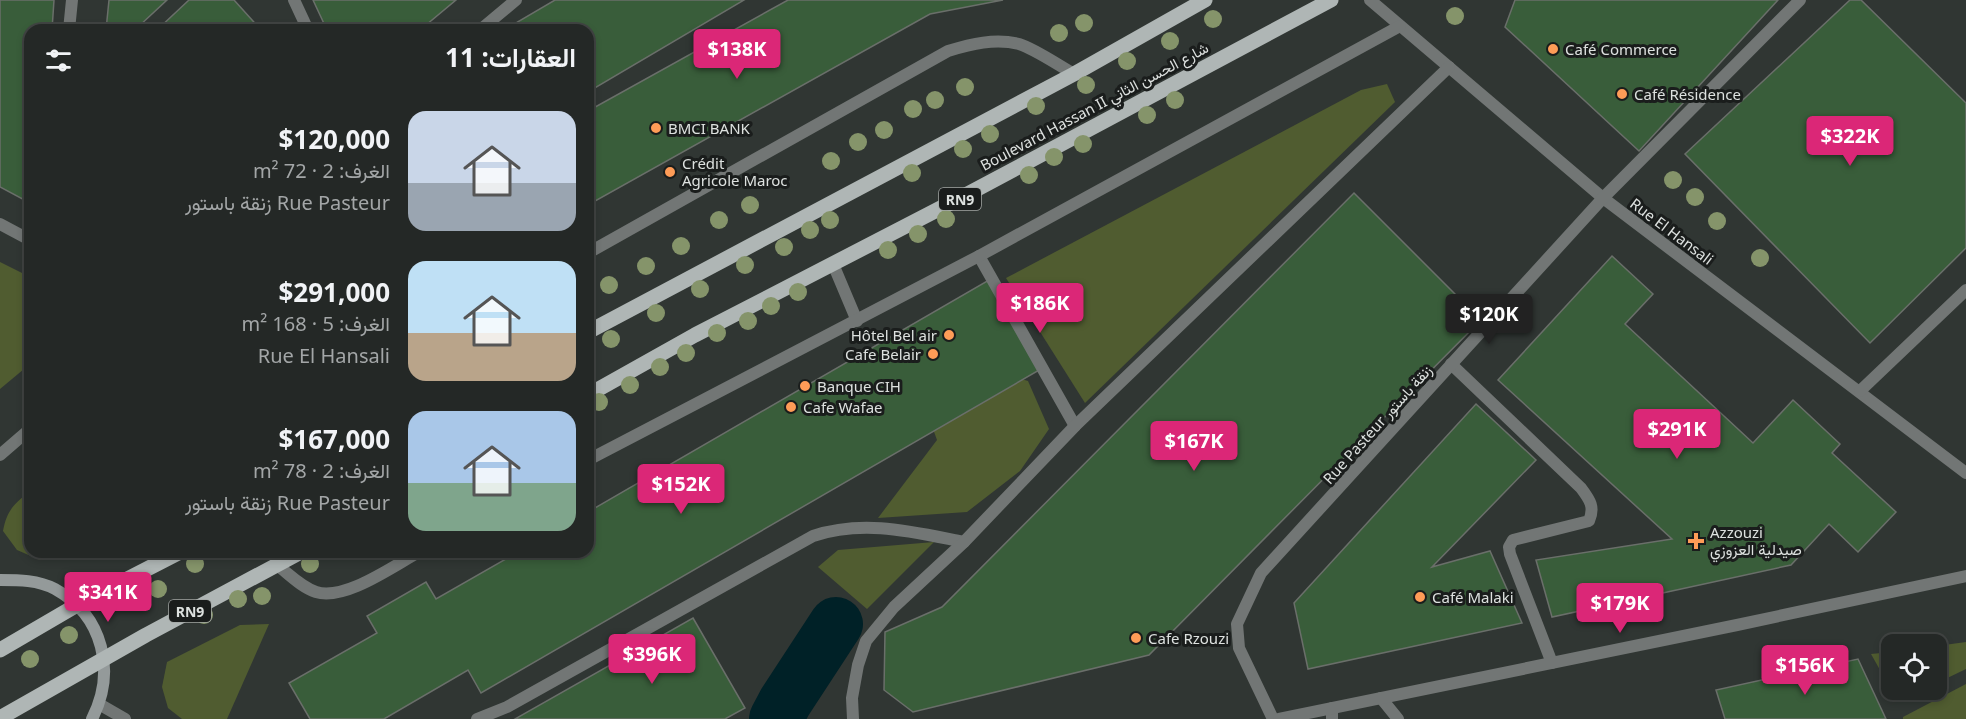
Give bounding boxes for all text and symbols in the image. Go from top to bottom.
pin: $138K [695,29,779,80]
text: $138K [707,35,767,62]
street label: Boulevard Hassan II شارع الحسن الثاني [976,37,1214,178]
text: العقارات: 11 [445,39,576,75]
place label: Café Commerce [1565,39,1677,59]
marker: Café Commerce [1546,42,1560,56]
icon: filters [42,44,75,77]
place label: Café Résidence [1634,84,1741,104]
marker: Café Résidence [1615,87,1629,101]
pin: $322K [1808,116,1892,167]
place label: BMCI BANK [668,118,751,138]
text: $120,000 [278,121,390,157]
marker: BMCI BANK [649,121,663,135]
text: $322K [1820,122,1880,149]
icon: home [456,135,528,207]
place label: Crédit Agricole Maroc [682,153,788,190]
text: الغرف: 2 · 72 m² [253,157,390,184]
marker: Crédit Agricole Maroc [663,165,677,179]
road number: RN9 [939,188,981,210]
text: Rue Pasteur زنقة باستور [185,189,390,216]
street label: Rue El Hansali [1626,193,1718,269]
text: $291,000 [278,274,390,310]
pin: $186K [998,283,1082,334]
icon: home [456,285,528,357]
text: $186K [1010,289,1070,316]
pin: $120K [1447,294,1531,345]
text: $120K [1459,300,1519,327]
text: الغرف: 5 · 168 m² [241,310,390,337]
place label: Hôtel Bel air [851,325,937,345]
marker: Hôtel Bel air [942,328,956,342]
text: Rue El Hansali [258,342,390,369]
place label: Cafe Belair [845,344,921,364]
marker: Cafe Belair [926,347,940,361]
street label: Rue Pasteur زنقة باستور [1318,360,1436,488]
place label: Banque CIH [817,376,901,396]
marker: Banque CIH [798,379,812,393]
place label: Cafe Wafae [803,397,883,417]
marker: Cafe Wafae [784,400,798,414]
pin: $291K [1635,409,1719,460]
text: $291K [1647,415,1707,442]
text: $167,000 [278,421,390,457]
pin: $167K [1152,421,1236,472]
text: $167K [1164,427,1224,454]
icon: home [456,435,528,507]
text: الغرف: 2 · 78 m² [253,457,390,484]
pin: $152K [639,464,723,515]
text: $152K [651,470,711,497]
text: Rue Pasteur زنقة باستور [185,489,390,516]
place label: Azzouzi صيدلية العزوزي [1710,522,1802,563]
marker: Azzouzi صيدلية العزوزي [1687,532,1705,550]
pin: $341K [66,572,150,623]
text: $341K [78,578,138,605]
pin: $179K [1578,583,1662,634]
place label: Café Malaki [1432,587,1514,607]
text: $179K [1590,589,1650,616]
marker: Café Malaki [1413,590,1427,604]
road number: RN9 [169,600,211,622]
place label: Cafe Rzouzi [1148,628,1229,648]
marker: Cafe Rzouzi [1129,631,1143,645]
pin: $396K [610,634,694,685]
map controls [1881,634,1947,700]
button: locate [1881,634,1947,700]
text: $396K [622,640,682,667]
pin: $156K [1763,645,1847,696]
text: $156K [1775,651,1835,678]

